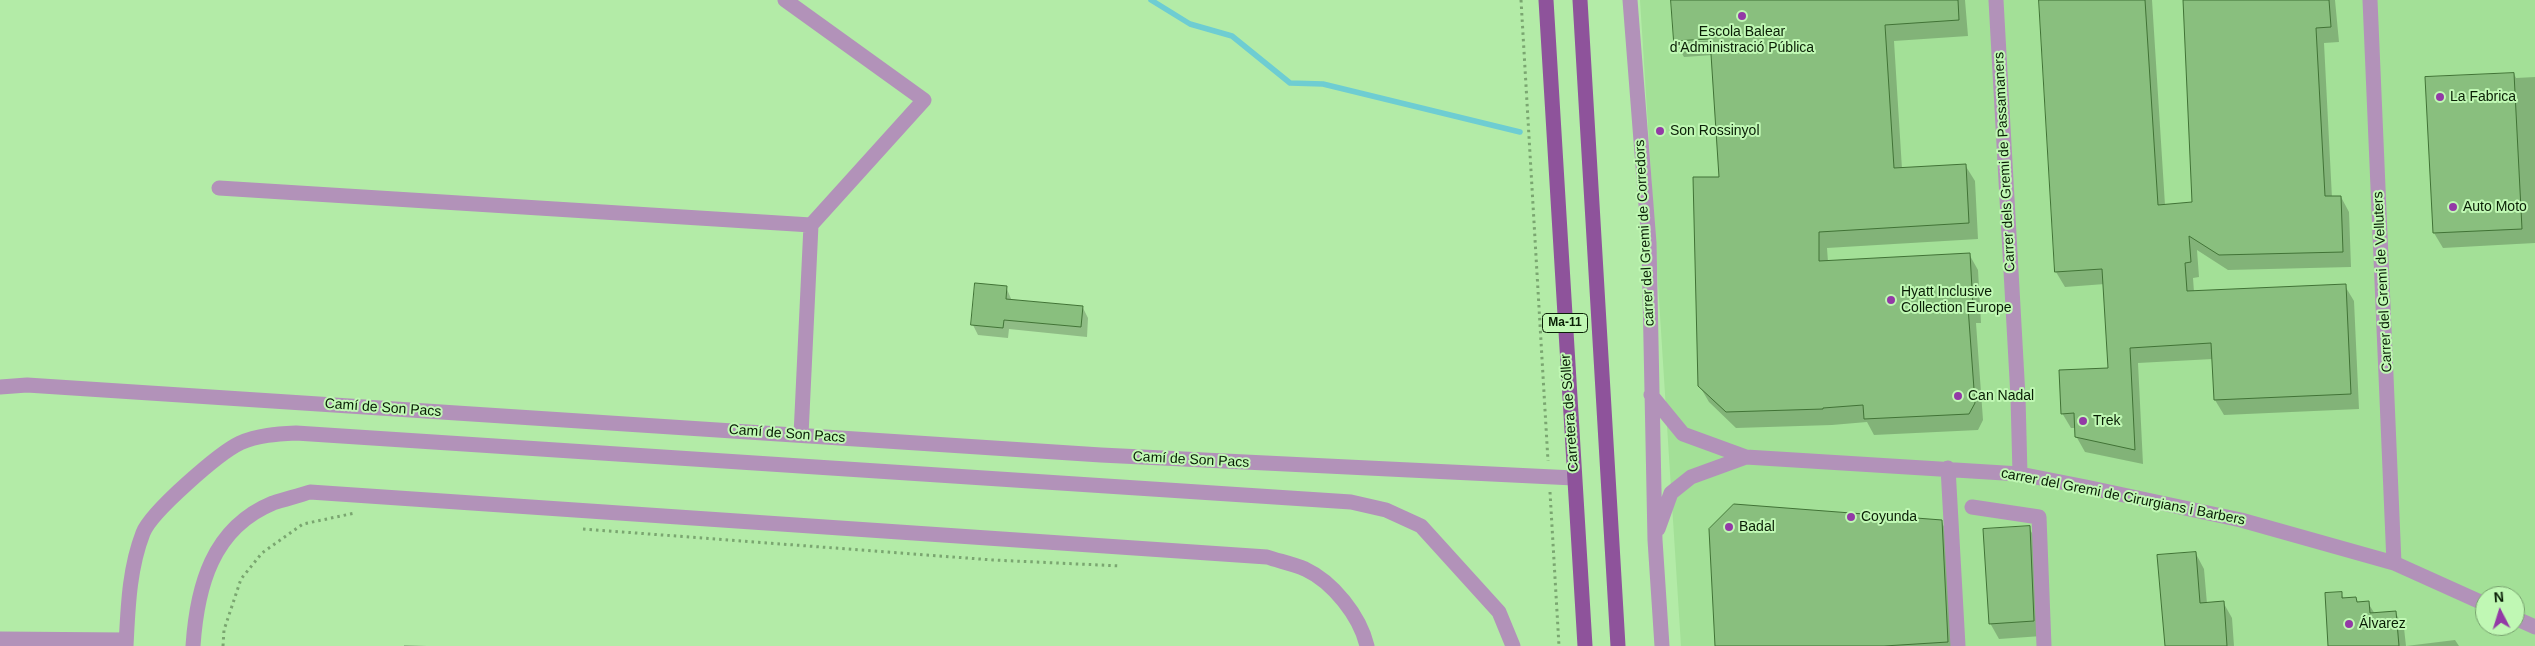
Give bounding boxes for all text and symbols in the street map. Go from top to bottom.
marker: Escola Balear d'Administració Pública [1736,10,1748,22]
place label: Escola Balear d'Administració Pública [1670,24,1814,56]
street label: Carrer dels Gremi de Passamaners [1991,52,2019,272]
place label: La Fabrica [2450,89,2516,105]
marker: La Fabrica [2434,91,2446,103]
place label: Son Rossinyol [1670,123,1759,139]
marker: Son Rossinyol [1654,125,1666,137]
street label: carrer del Gremi de Corredors [1632,139,1658,327]
street label: Carrer del Gremi de Velluters [2370,191,2396,373]
place label: Auto Moto [2463,199,2527,215]
marker: Auto Moto [2447,201,2459,213]
place label: Hyatt Inclusive Collection Europe [1901,284,2012,316]
marker: Hyatt Inclusive Collection Europe [1885,294,1897,306]
road number: Ma-11 [1542,314,1588,332]
street label: Carretera de Sóller [1557,353,1583,473]
place label: Can Nadal [1968,388,2034,404]
marker: Can Nadal [1952,390,1964,402]
street label: Camí de Son Pacs [324,396,442,420]
place label: Trek [2093,413,2120,429]
marker: Trek [2077,415,2089,427]
street label: Camí de Son Pacs [728,422,846,446]
street label: Camí de Son Pacs [1132,449,1250,471]
street label: carrer del Gremi de Cirurgians i Barbers [2000,465,2246,529]
place label: Coyunda [1861,509,1917,525]
marker: Coyunda [1845,511,1857,523]
place label: Badal [1739,519,1775,535]
marker: Badal [1723,521,1735,533]
north arrow [2475,586,2525,636]
text: N [2493,589,2505,605]
place label: Álvarez [2359,616,2406,632]
marker: Álvarez [2343,618,2355,630]

